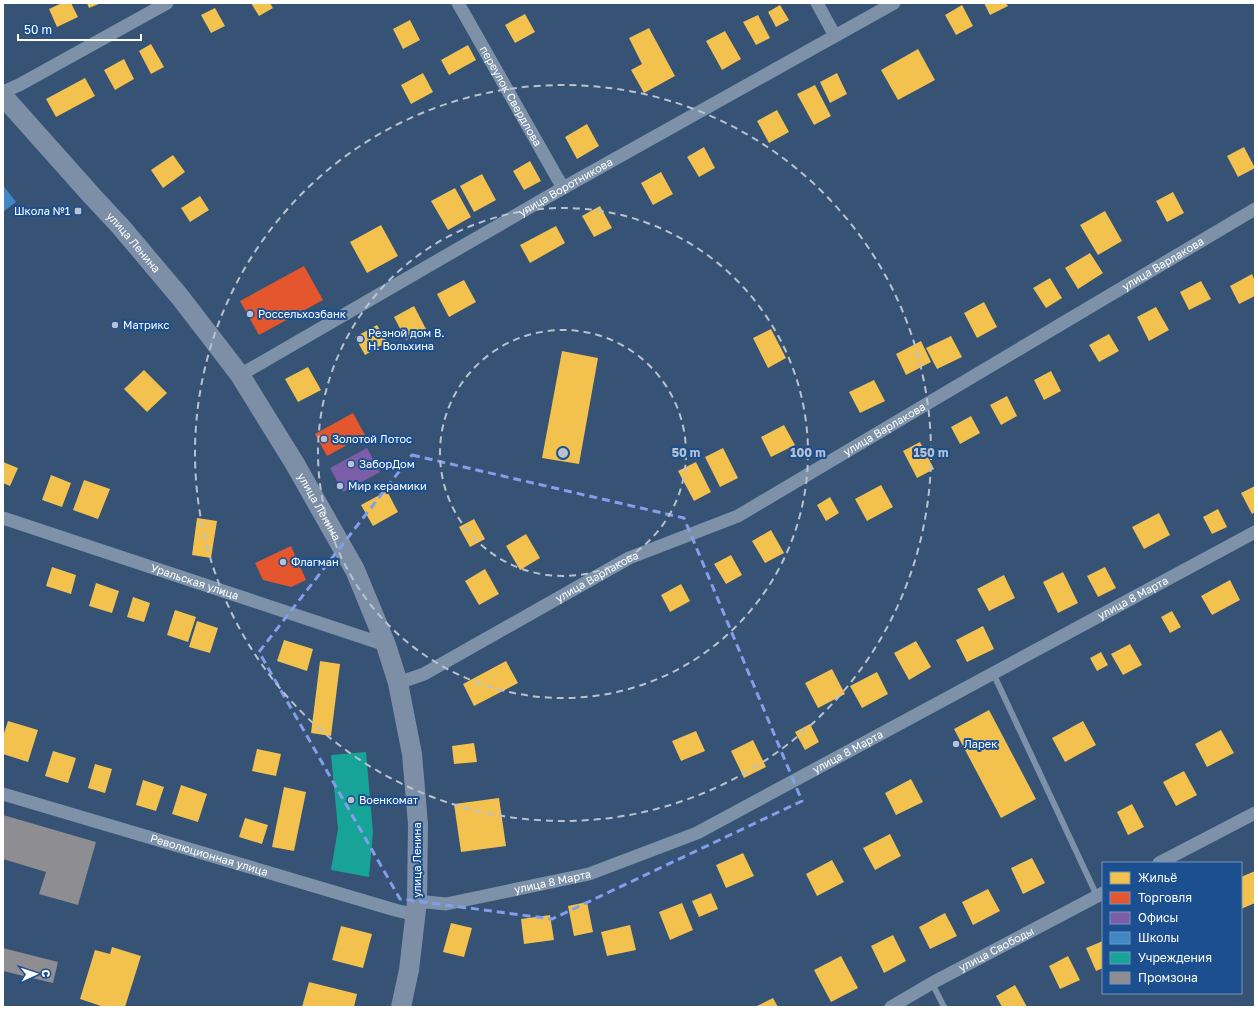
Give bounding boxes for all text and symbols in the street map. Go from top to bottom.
scale bar [18,16,141,42]
text: 50 m [24,22,52,37]
street label: переулок Свердлова [478,43,545,148]
street label: улица Воротникова [516,155,615,218]
place label: Школа №1 [14,204,70,217]
marker: Школа №1 [73,206,83,216]
street label: улица Ленина [104,209,163,275]
street label: улица Варлакова [1119,234,1206,293]
place label: Россельхозбанк [258,307,347,320]
marker: Россельхозбанк [245,309,255,319]
place label: Матрикс [123,318,170,331]
marker: Матрикс [110,320,120,330]
place label: Резной дом В. Н. Вольхина [368,326,445,352]
marker: Резной дом В. Н. Вольхина [355,334,365,344]
street label: улица Варлакова [841,399,927,458]
place label: Золотой Лотос [332,432,412,445]
marker: Золотой Лотос [319,434,329,444]
text: 50 m [672,445,700,460]
text: 100 m [790,445,826,460]
text: 150 m [914,445,948,460]
centre of rings [556,446,570,460]
place label: ЗаборДом [359,457,415,470]
marker: ЗаборДом [346,459,356,469]
street label: улица Ленина [295,470,344,543]
place label: Мир керамики [348,479,427,492]
marker: Мир керамики [335,481,345,491]
street label: улица Варлакова [553,548,640,604]
place label: Флагман [291,555,339,568]
marker: Флагман [278,557,288,567]
street label: Уральская улица [149,560,241,602]
street label: улица 8 Марта [1095,573,1170,622]
street label: улица 8 Марта [810,727,885,776]
place label: Ларек [964,737,998,750]
marker: Ларек [951,739,961,749]
place label: Военкомат [359,793,419,806]
marker: Военкомат [346,795,356,805]
street label: улица Ленина [410,822,423,898]
street label: Революционная улица [149,831,270,878]
legend [1102,862,1242,994]
street label: улица 8 Марта [513,867,592,896]
text: Жильё [1138,870,1177,885]
text: Торговля [1138,890,1192,905]
text: Офисы [1138,910,1178,925]
street label: улица Свободы [956,924,1036,974]
text: Школы [1138,930,1179,945]
text: Учреждения [1138,950,1212,965]
north arrow [16,954,56,994]
text: С [40,969,53,978]
text: Промзона [1138,970,1198,985]

